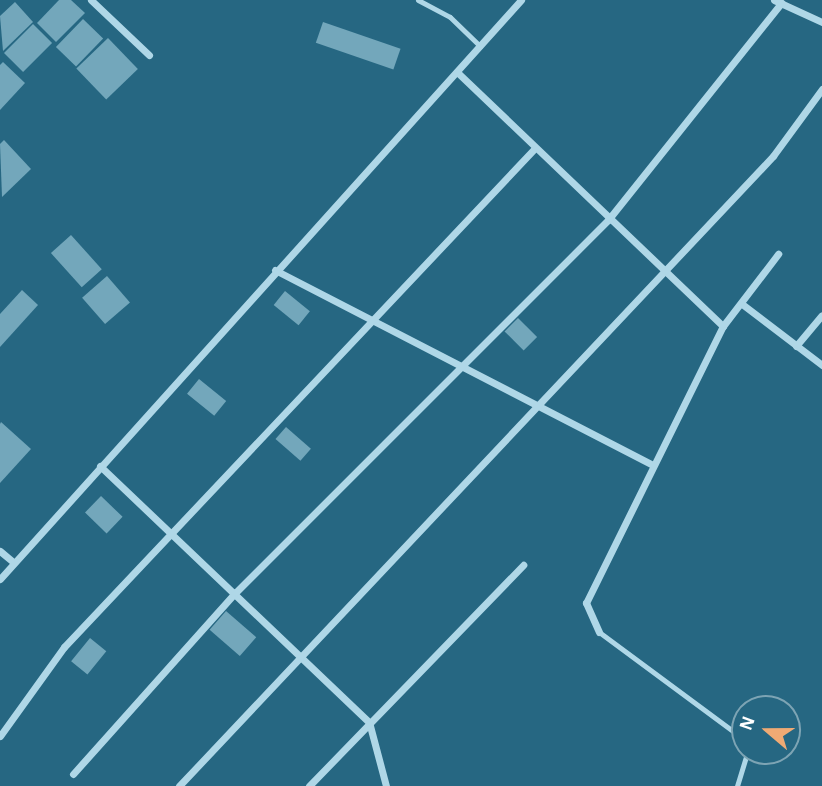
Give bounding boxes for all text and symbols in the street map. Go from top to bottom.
north arrow [731,695,801,765]
text: N [736,714,759,733]

